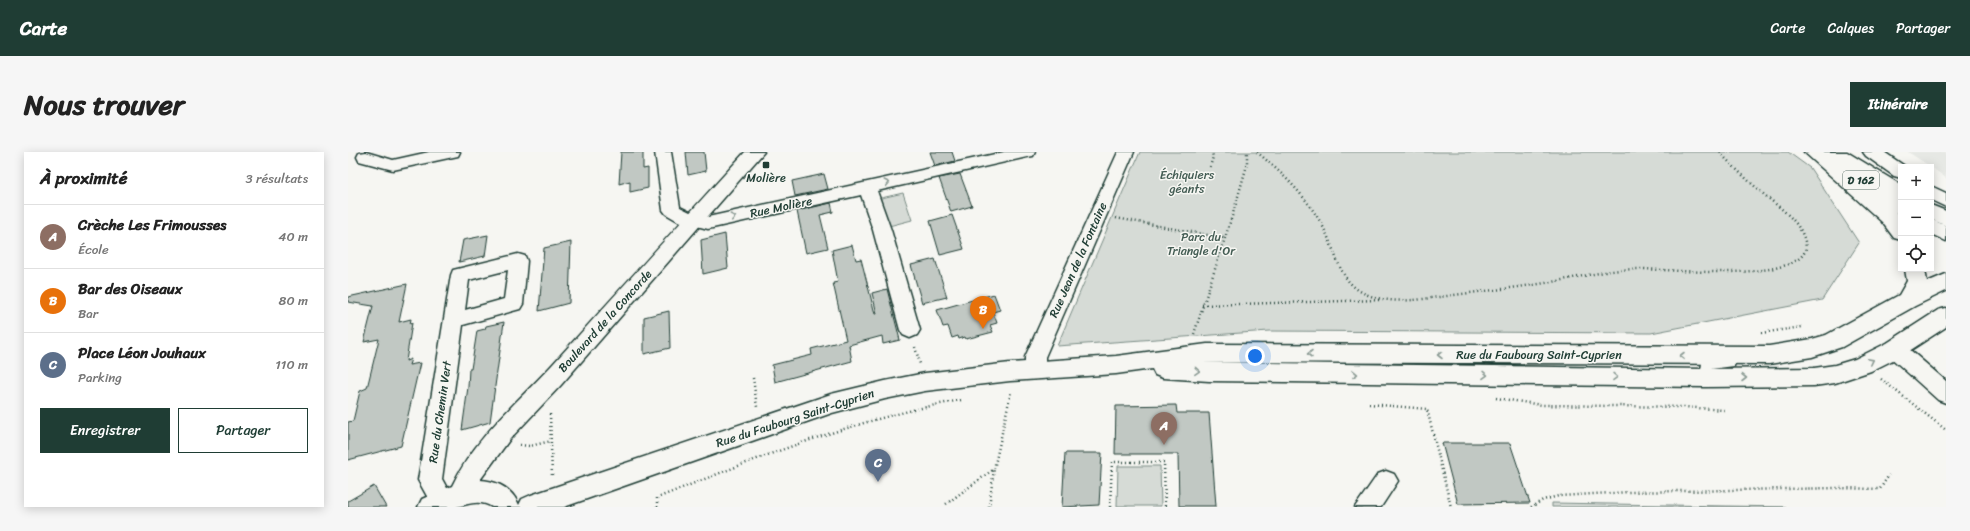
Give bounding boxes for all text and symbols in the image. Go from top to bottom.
text: Carte [20,12,67,45]
text: Carte [1771,16,1805,41]
text: Calques [1827,16,1874,41]
text: Partager [1896,16,1950,41]
text: Nous trouver [24,80,184,129]
button: Itinéraire [1850,82,1946,127]
marker: Molière [761,160,771,170]
text: À proximité [40,163,127,193]
park label: Échiquiers géants [1160,164,1215,200]
map controls [1898,164,1934,272]
button: + [1898,164,1934,200]
text: 3 résultats [246,167,308,190]
place label: Molière [746,167,786,189]
road number: D 162 [1843,171,1879,189]
one-way arrow [883,179,890,188]
street label: Rue Molière [748,190,814,224]
street label: Rue Jean de la Fontaine [1043,199,1113,321]
button: − [1898,200,1934,236]
text: Crèche Les Frimousses [78,212,226,238]
one-way arrow [730,214,736,222]
text: A [49,225,57,248]
text: 40 m [278,225,308,248]
park label: Parc du Triangle d'Or [1167,226,1236,262]
button: locate [1898,236,1934,272]
text: École [78,238,109,261]
street label: Boulevard de la Concorde [552,264,658,378]
text: Bar des Oiseaux [78,276,182,302]
text: B [49,289,57,312]
text: 80 m [279,289,308,312]
pin: B [970,296,996,329]
text: Bar [78,302,98,325]
text: Place Léon Jouhaux [78,340,206,366]
street label: Rue du Faubourg Saint-Cyprien [1456,344,1622,366]
your location [1245,346,1265,366]
one-way arrow [1307,350,1313,358]
one-way arrow [1437,351,1443,359]
one-way arrow [1679,352,1685,360]
text: C [49,353,57,376]
text: 110 m [275,353,308,376]
street label: Rue du Chemin Vert [422,358,458,464]
one-way arrow [1867,358,1874,366]
text: Parking [78,366,122,389]
one-way arrow [1194,367,1200,376]
one-way arrow [1352,370,1358,378]
one-way arrow [1482,371,1488,379]
one-way arrow [1612,373,1618,381]
one-way arrow [1741,374,1747,382]
street label: Rue du Faubourg Saint-Cyprien [713,382,878,454]
button: Enregistrer [40,408,170,453]
button: Partager [178,408,308,453]
pin: A [1151,412,1177,445]
pin: C [865,449,891,482]

